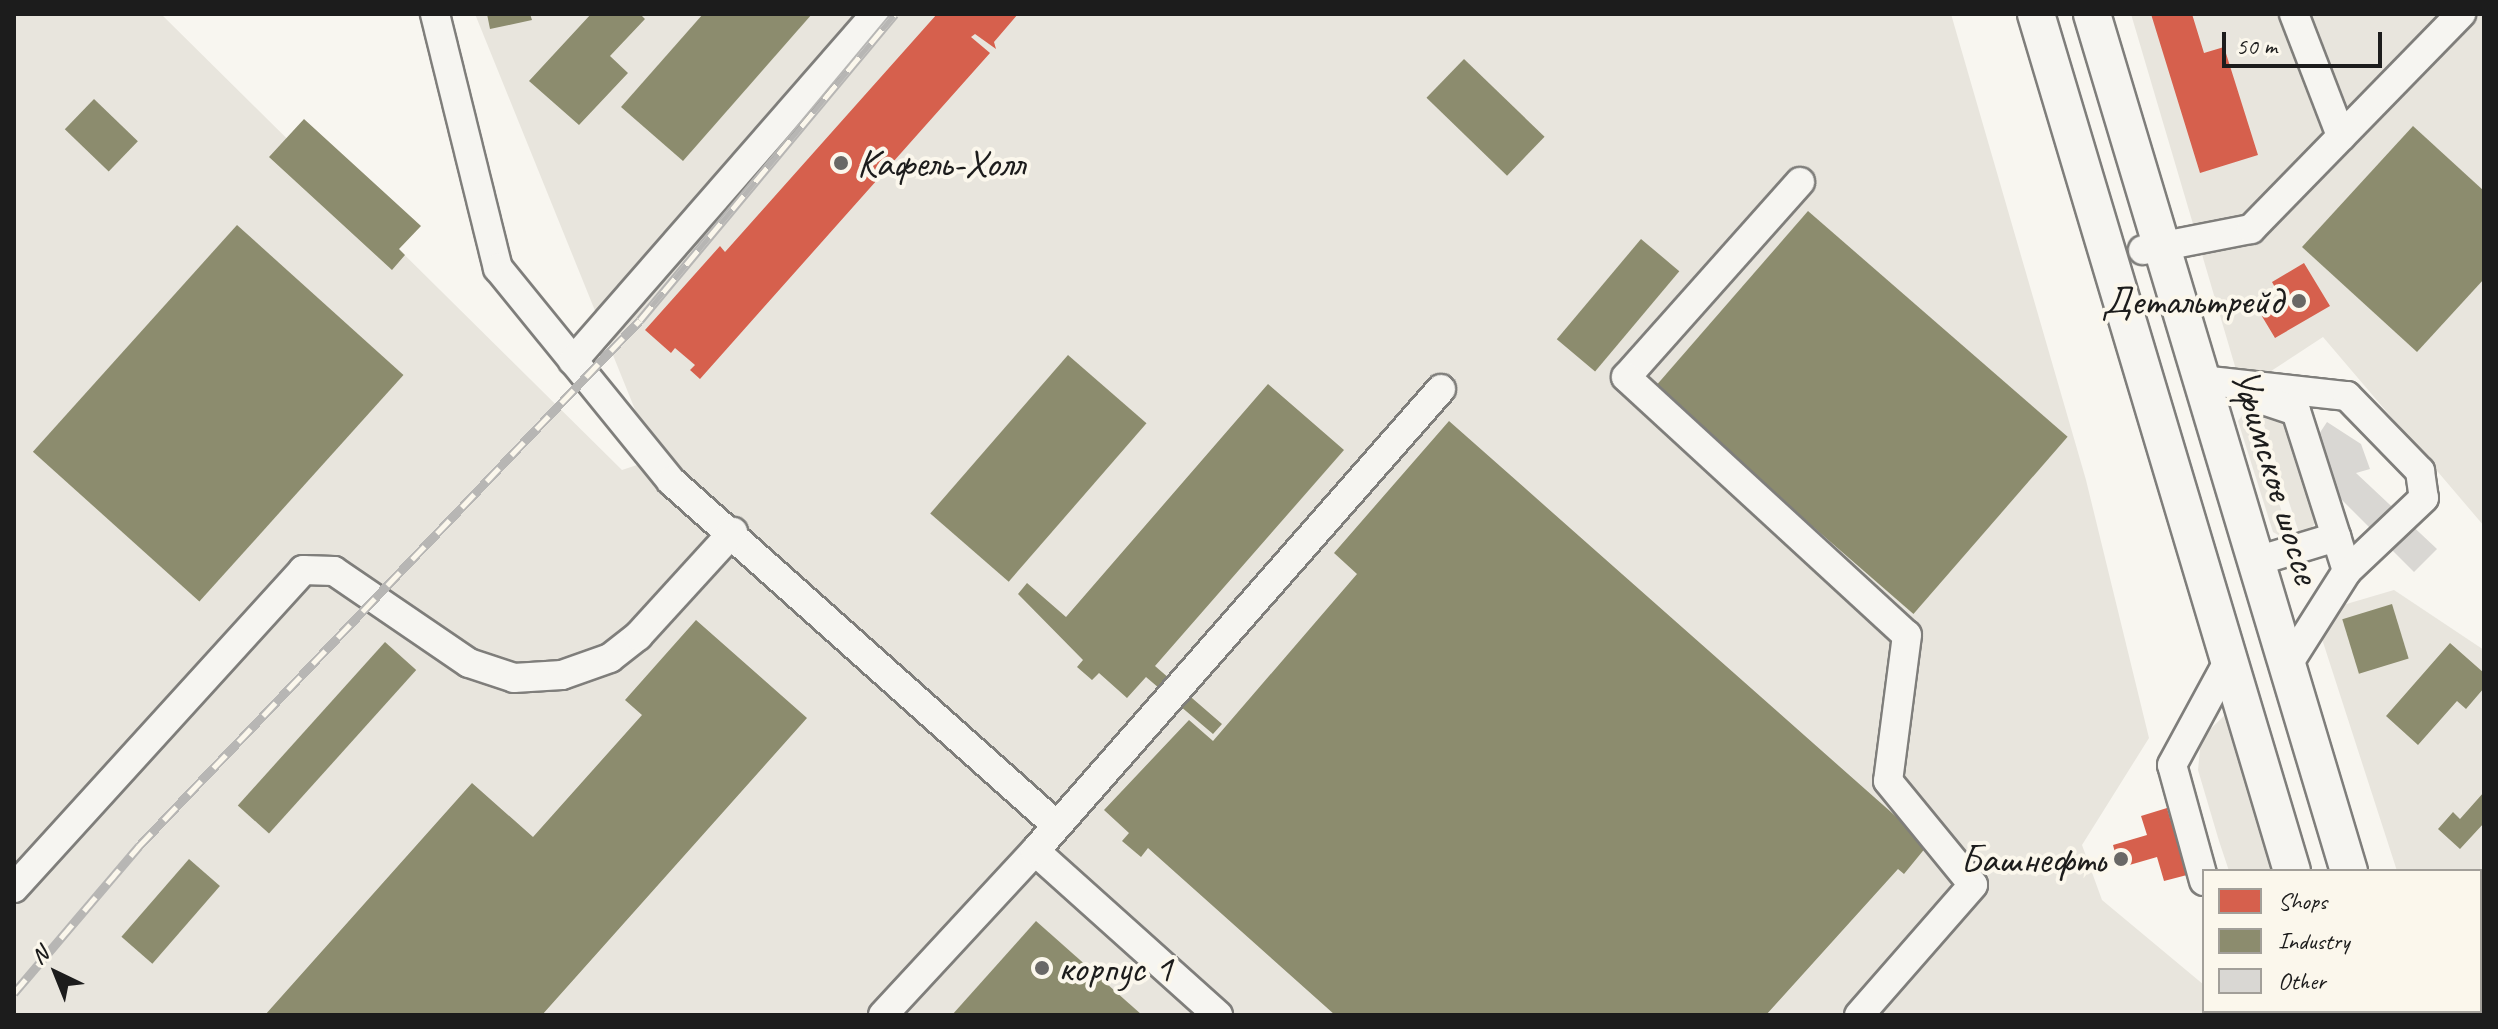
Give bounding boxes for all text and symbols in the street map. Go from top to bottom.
scale bar [2226,16,2386,66]
text: 50 m [2236,31,2277,61]
place label: Кафель-Холл [857,139,1025,187]
marker: Кафель-Холл [832,154,850,172]
place label: Детальтрейд [2102,277,2283,325]
marker: Детальтрейд [2290,292,2308,310]
street label: Уфимское шоссе [2220,362,2332,590]
place label: Башнефть [1960,835,2105,883]
marker: Башнефть [2112,850,2130,868]
legend [2202,869,2482,1013]
text: Shops [2278,886,2327,916]
text: Industry [2278,926,2349,956]
north arrow [16,933,96,1013]
text: N [25,941,54,970]
place label: корпус 1 [1058,944,1172,992]
marker: корпус 1 [1033,959,1051,977]
text: Other [2278,966,2326,996]

